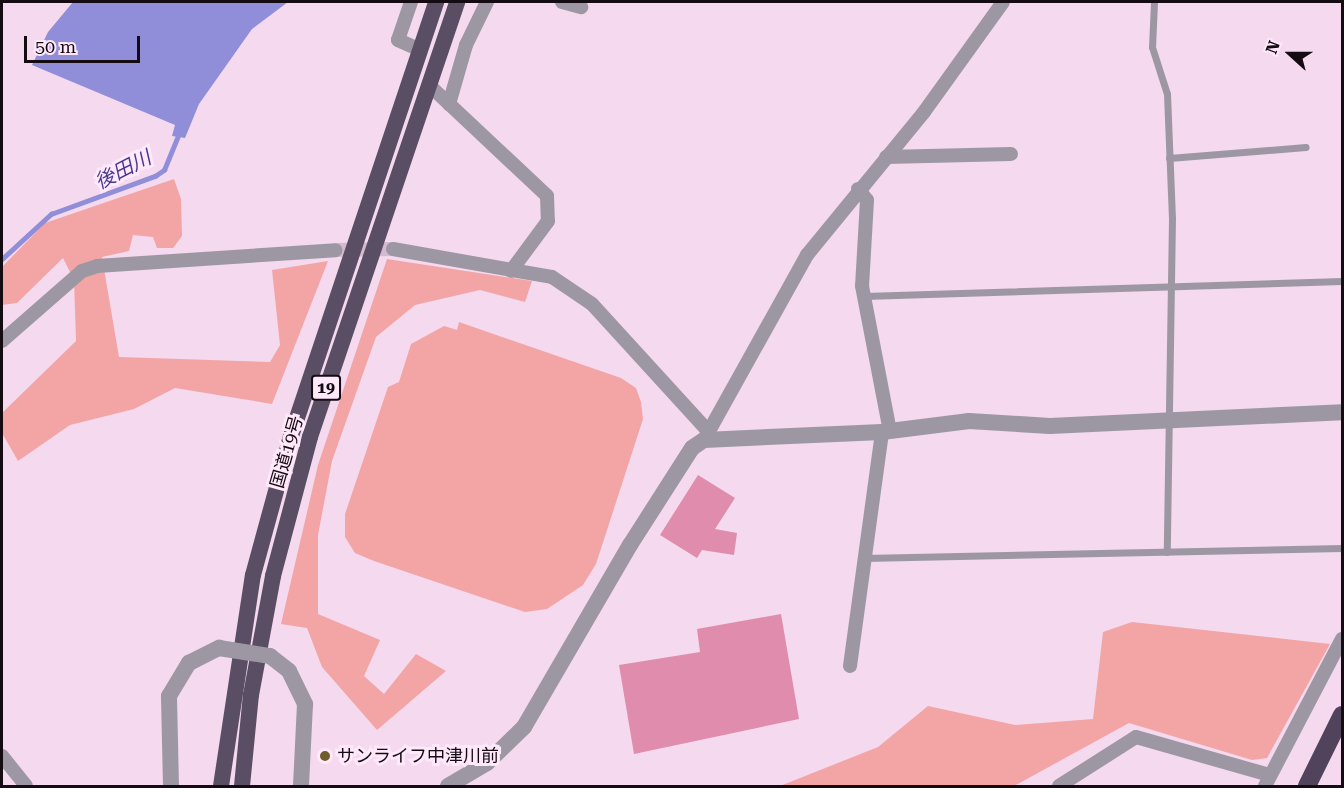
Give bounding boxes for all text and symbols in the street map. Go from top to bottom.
scale bar [27,24,142,62]
north arrow [1260,24,1320,84]
text: 50 m [35,36,76,57]
text: N [1262,38,1284,57]
water label: 後田川 [91,146,155,194]
road number: 19 [311,375,341,401]
street label: 国道19号 [266,413,308,491]
place label: サンライフ中津川前 [337,745,499,767]
marker: サンライフ中津川前 [318,749,332,763]

